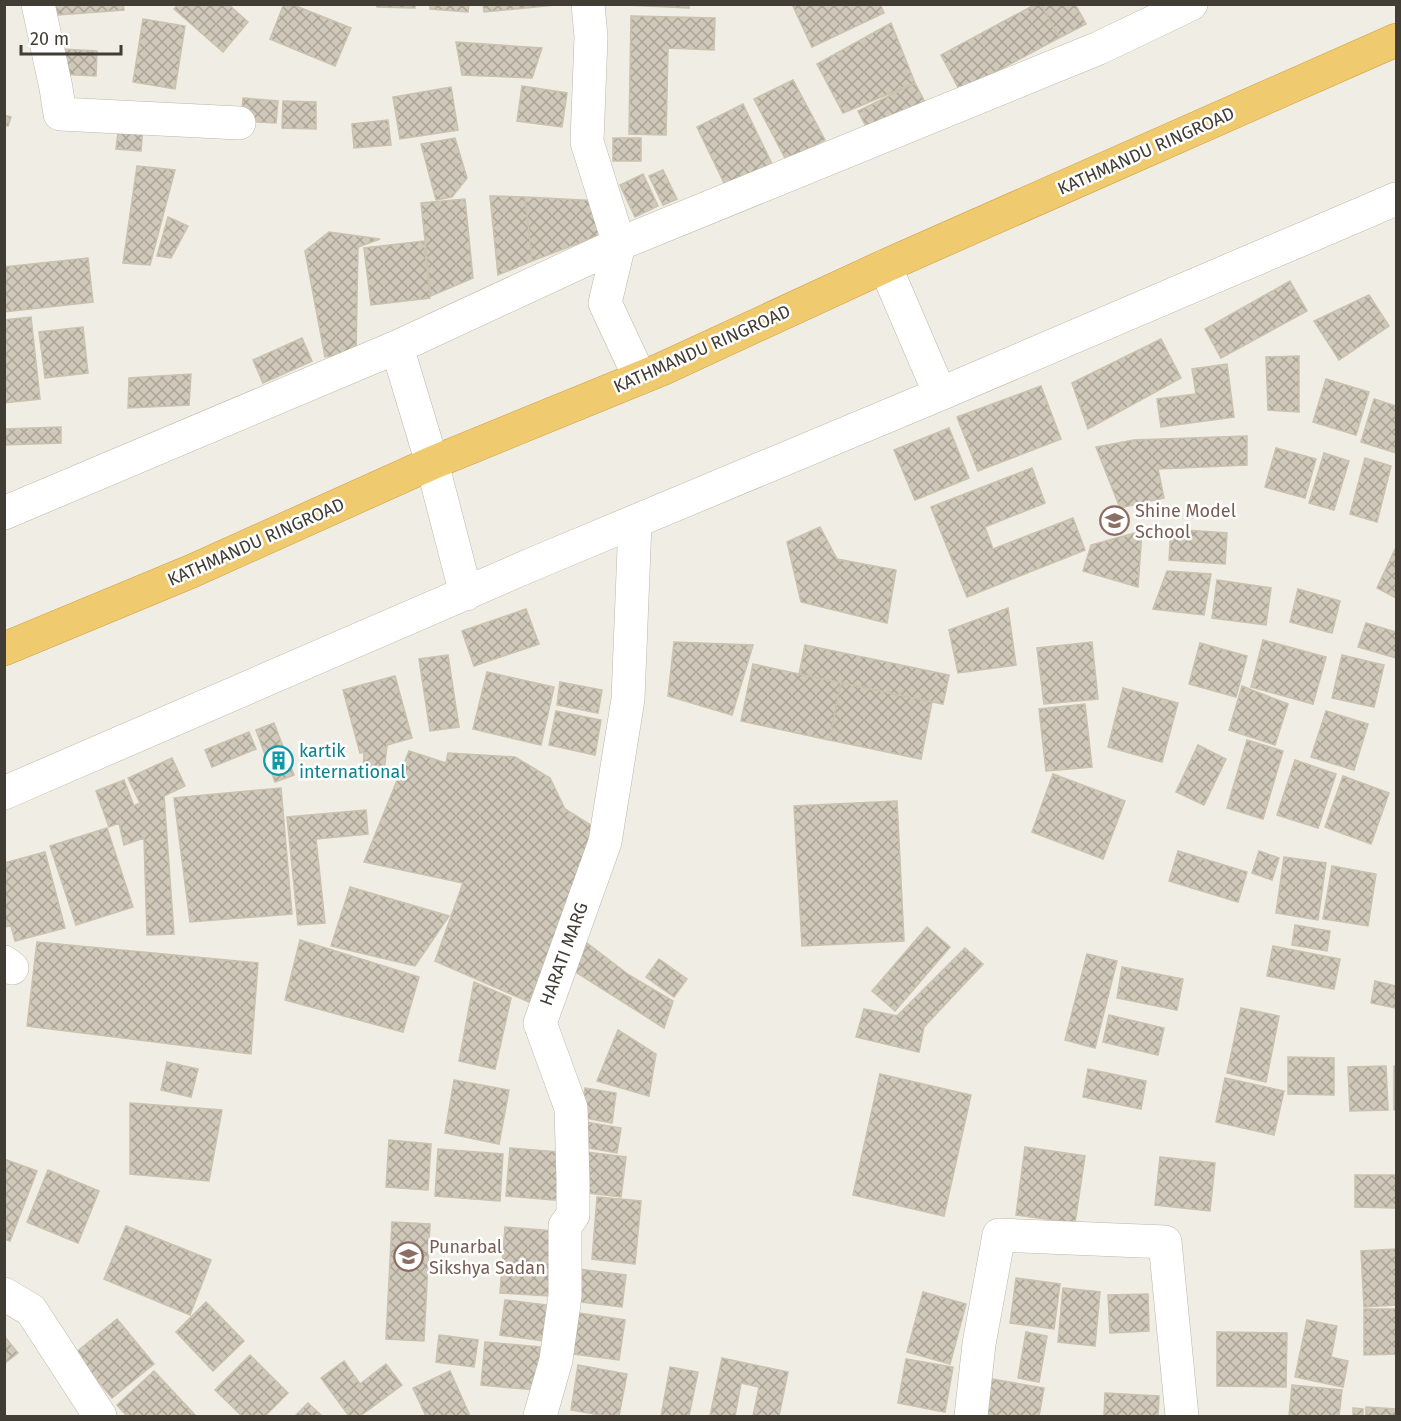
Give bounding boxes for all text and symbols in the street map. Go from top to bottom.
scale bar [21,18,122,56]
text: 20 m [30,28,69,50]
street label: KATHMANDU RINGROAD [1054,102,1238,200]
street label: KATHMANDU RINGROAD [610,300,794,398]
street label: KATHMANDU RINGROAD [164,493,348,591]
place label: Shine Model School [1135,500,1236,543]
school or university icon: Shine Model School [1098,505,1130,537]
place label: kartik international [299,740,405,783]
building icon: kartik international [262,745,294,777]
street label: HARATI MARG [535,899,593,1009]
place label: Punarbal Sikshya Sadan [429,1236,546,1279]
school or university icon: Punarbal Sikshya Sadan [392,1241,424,1273]

